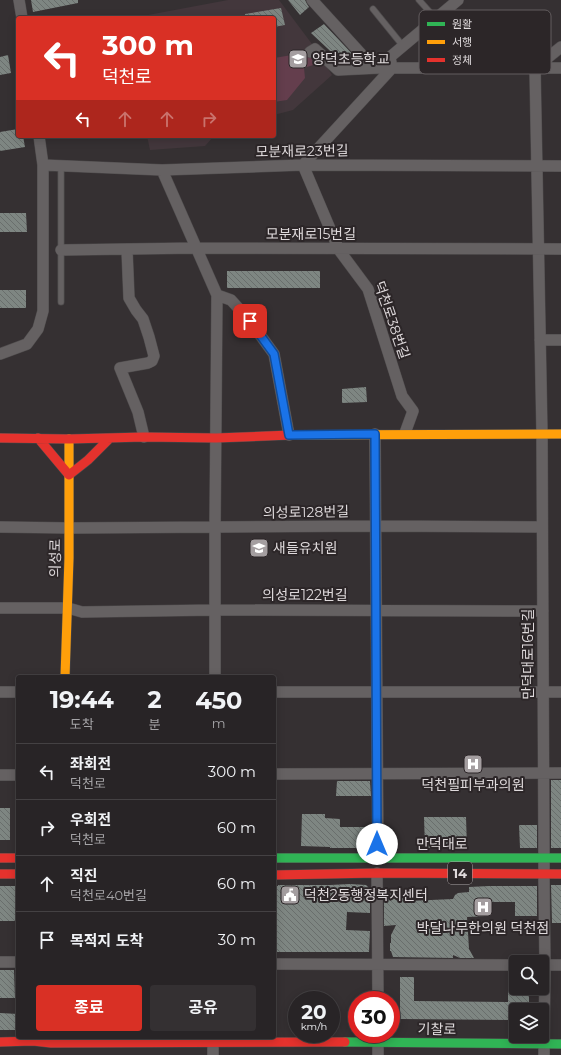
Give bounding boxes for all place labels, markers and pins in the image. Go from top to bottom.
school or university icon: 양덕초등학교 [287,48,309,70]
place label: 양덕초등학교 [312,50,389,68]
pin [233,304,267,338]
school or university icon: 새들유치원 [248,537,270,559]
place label: 새들유치원 [273,539,337,557]
hospital icon: 덕천필피부과의원 [462,753,484,775]
place label: 덕천필피부과의원 [421,776,525,794]
public building icon: 덕천2동행정복지센터 [279,884,301,906]
place label: 덕천2동행정복지센터 [304,886,428,904]
hospital icon: 박달나무한의원 덕천점 [472,896,494,918]
place label: 박달나무한의원 덕천점 [417,919,549,937]

